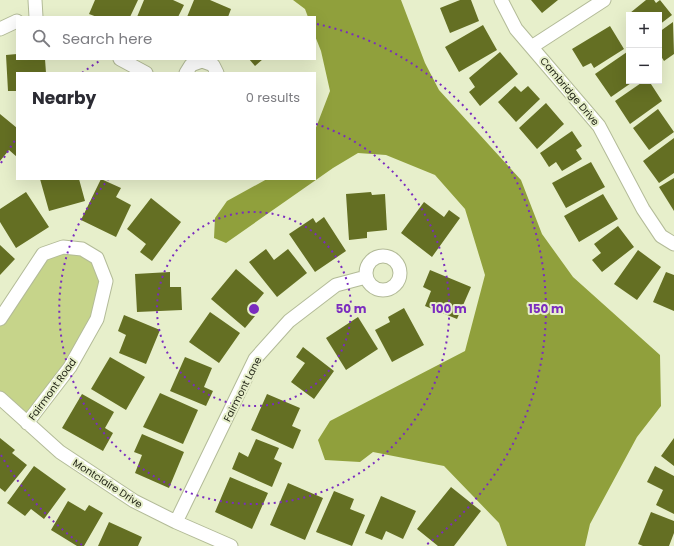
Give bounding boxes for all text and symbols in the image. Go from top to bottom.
map controls [626,12,662,84]
button: + [626,12,662,48]
search box [16,16,316,60]
icon: search [30,27,52,49]
text: Search here [62,28,152,49]
button: − [626,48,662,84]
street label: Cambridge Drive [536,54,603,129]
text: Nearby [32,86,96,110]
text: 0 results [246,88,300,107]
text: 50 m [336,300,367,317]
text: 100 m [431,300,467,317]
text: 150 m [528,300,564,317]
centre of rings [247,302,261,316]
street label: Fairmont Lane [220,354,265,424]
street label: Fairmont Road [25,355,80,423]
street label: Montclaire Drive [70,455,146,512]

